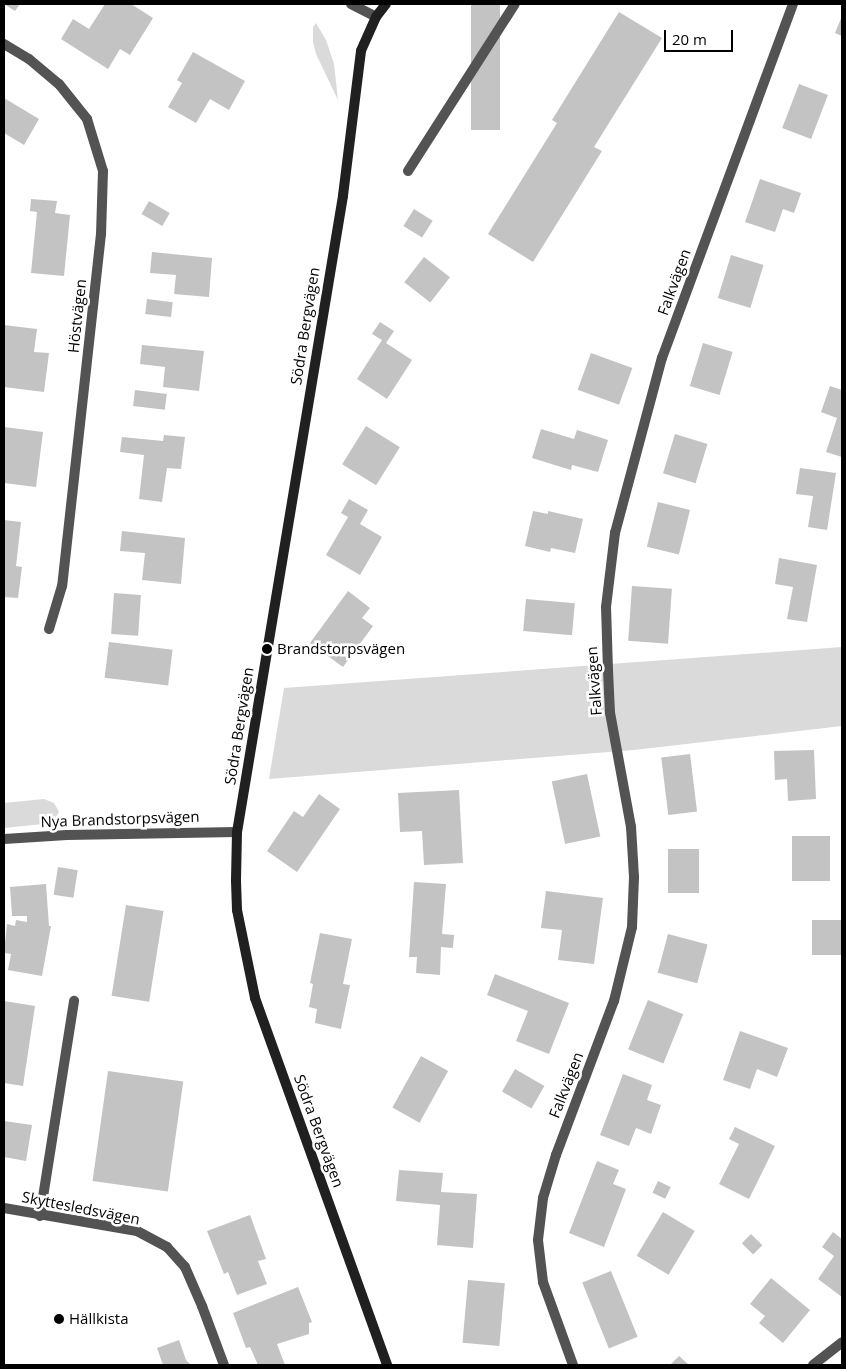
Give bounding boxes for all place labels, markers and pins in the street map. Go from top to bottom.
place label: Brandstorpsvägen [277,640,405,658]
marker: Brandstorpsvägen [261,643,273,655]
place label: Hällkista [69,1310,128,1328]
marker: Hällkista [53,1313,65,1325]

